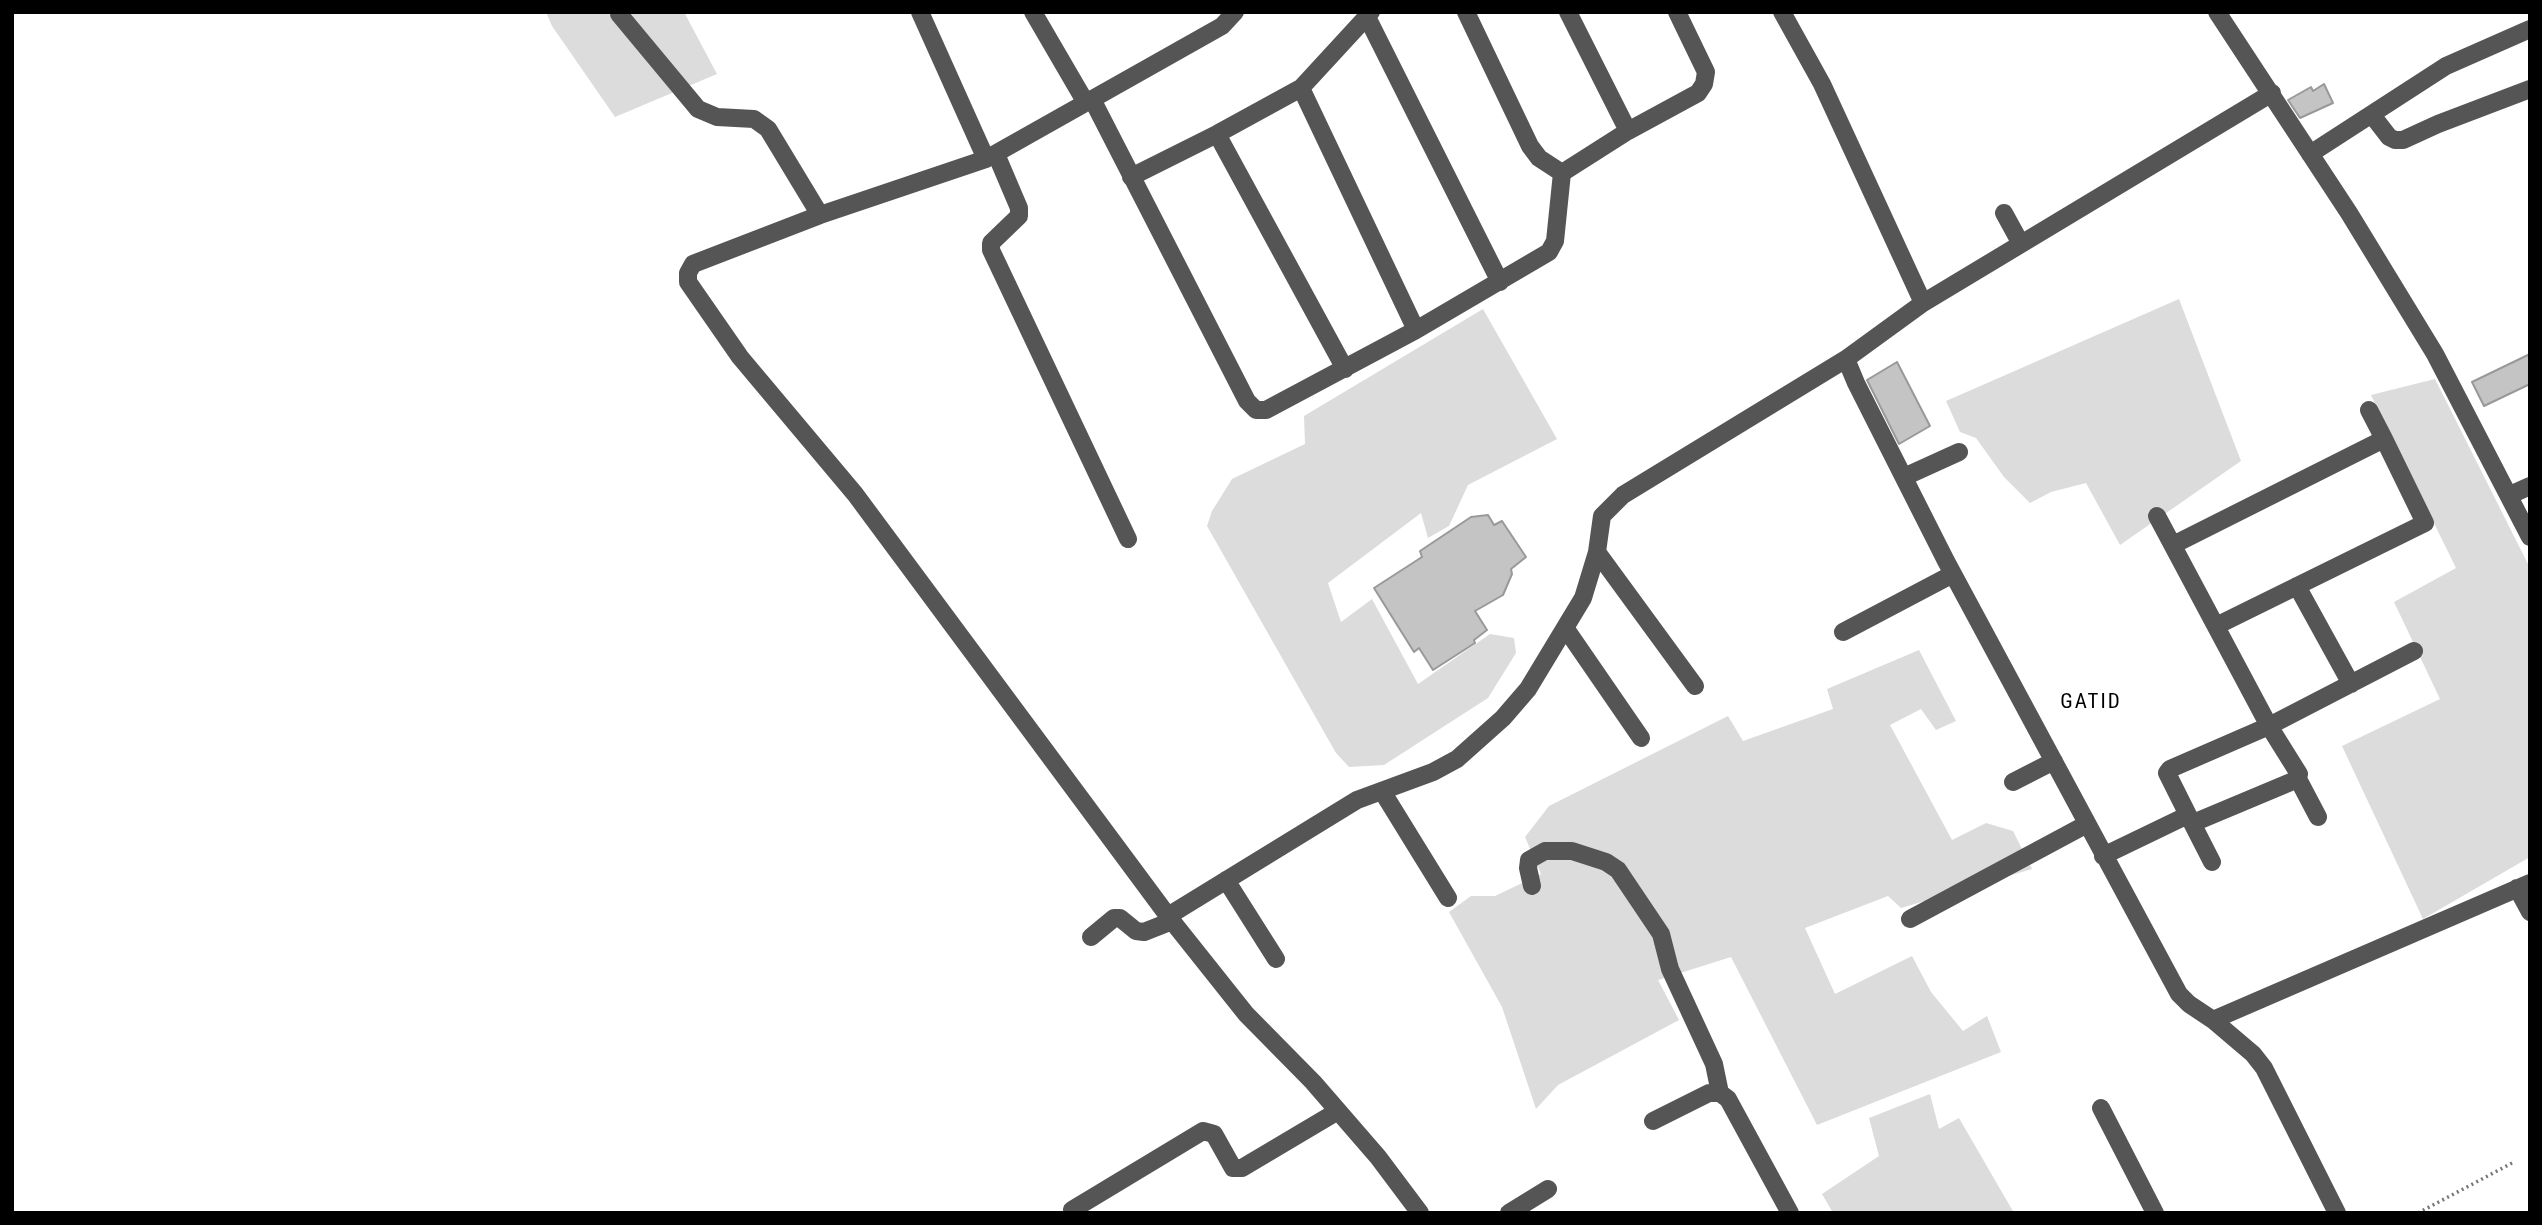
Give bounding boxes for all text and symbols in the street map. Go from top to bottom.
district label: GATID [2061,690,2121,716]

